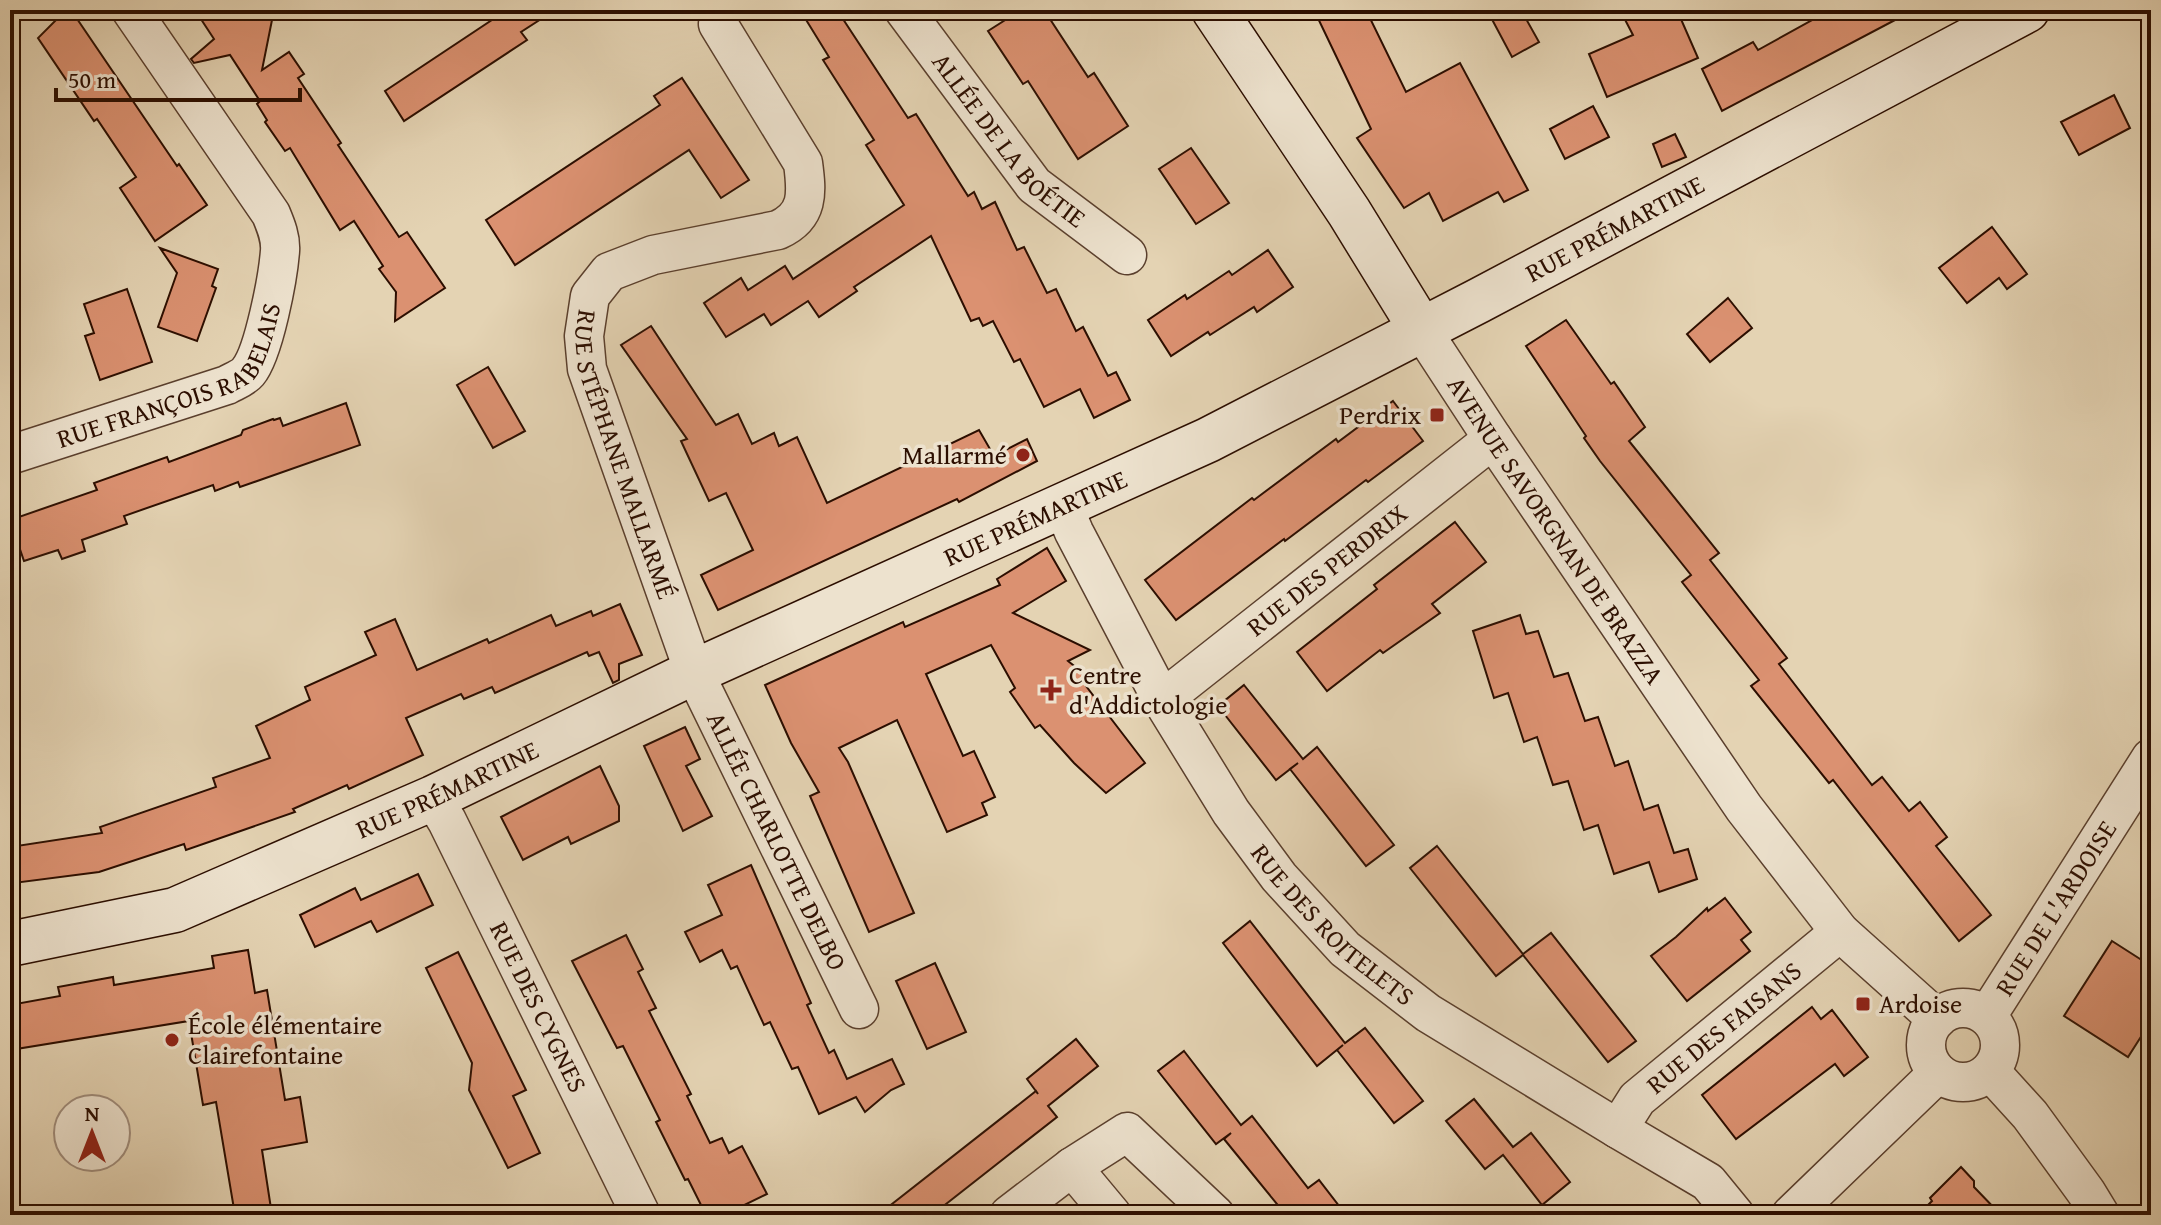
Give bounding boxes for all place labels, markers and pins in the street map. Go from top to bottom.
place label: Perdrix [1339,395,1422,434]
marker: Perdrix [1428,406,1446,424]
place label: Mallarmé [902,435,1007,474]
marker: Mallarmé [1014,446,1032,464]
place label: Centre d'Addictologie [1069,655,1227,724]
marker: Centre d'Addictologie [1040,679,1062,701]
place label: Ardoise [1879,984,1962,1023]
marker: Ardoise [1854,995,1872,1013]
place label: École élémentaire Clairefontaine [188,1005,382,1074]
marker: École élémentaire Clairefontaine [163,1031,181,1049]

